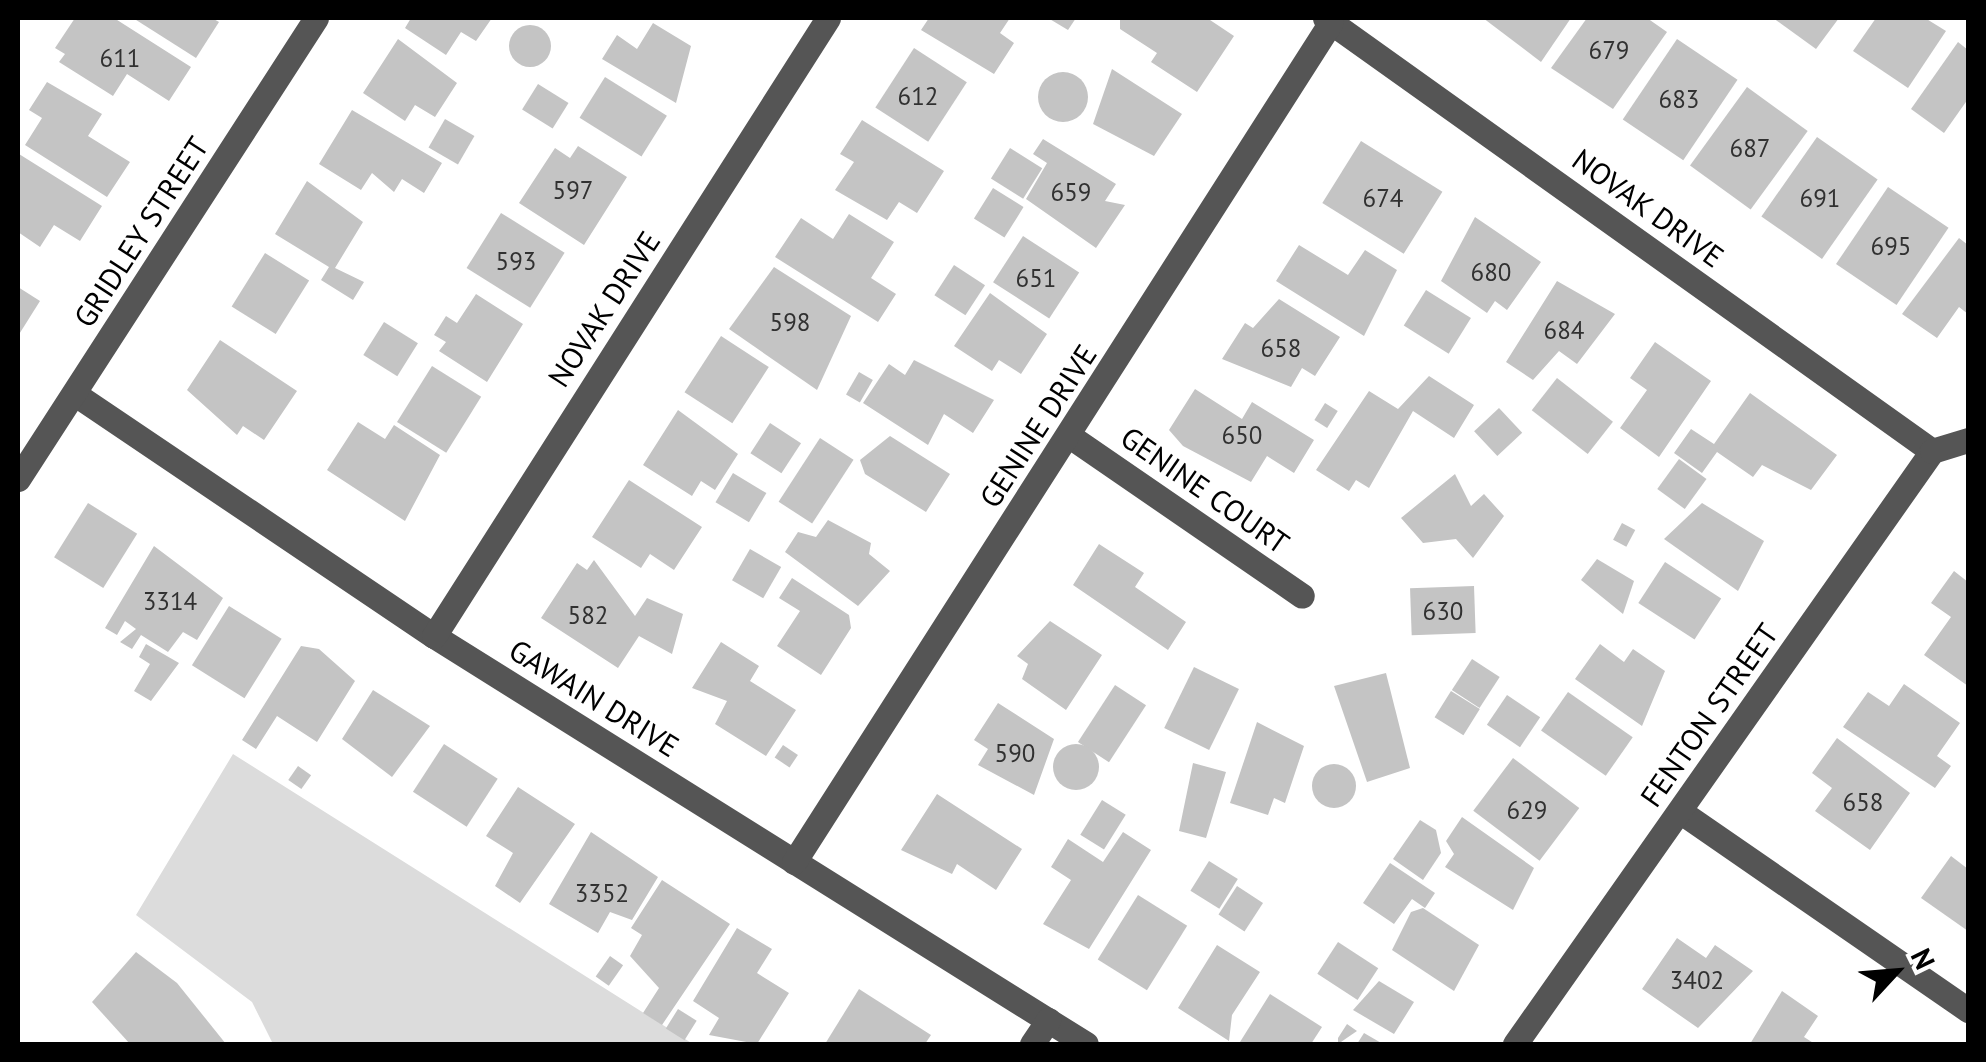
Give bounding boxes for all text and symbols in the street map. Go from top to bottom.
house number: 679 [1589,35,1629,65]
house number: 611 [100,43,140,73]
house number: 612 [898,81,938,111]
house number: 683 [1659,84,1699,114]
street label: GRIDLEY STREET [66,130,216,334]
house number: 687 [1730,133,1770,163]
street label: NOVAK DRIVE [1565,141,1731,275]
house number: 597 [553,175,593,205]
house number: 659 [1051,177,1091,207]
house number: 674 [1363,183,1403,213]
house number: 691 [1800,183,1840,213]
street label: NOVAK DRIVE [540,224,668,394]
house number: 695 [1871,231,1911,261]
house number: 593 [496,246,536,276]
house number: 680 [1471,257,1511,287]
house number: 651 [1016,263,1056,293]
house number: 598 [770,307,810,337]
house number: 684 [1544,315,1584,345]
house number: 658 [1261,333,1301,363]
street label: GENINE DRIVE [972,338,1104,514]
street label: GENINE COURT [1114,419,1296,561]
house number: 650 [1222,420,1262,450]
house number: 3314 [143,586,197,616]
house number: 630 [1423,596,1463,626]
house number: 582 [568,600,608,630]
street label: FENTON STREET [1633,617,1785,813]
street label: GAWAIN DRIVE [503,632,685,764]
house number: 590 [995,738,1035,768]
house number: 658 [1843,787,1883,817]
house number: 629 [1507,795,1547,825]
house number: 3352 [575,878,629,908]
north arrow [1846,922,1946,1022]
text: N [1903,942,1944,975]
house number: 3402 [1670,965,1724,995]

